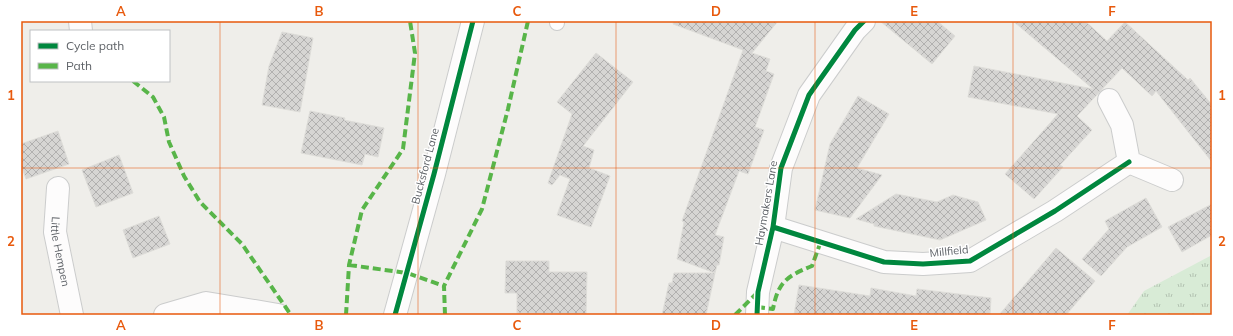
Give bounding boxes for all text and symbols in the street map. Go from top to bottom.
text: A [116,3,126,19]
text: B [315,3,324,19]
text: C [513,3,522,19]
text: D [711,3,721,19]
text: E [910,3,918,19]
text: F [1108,3,1116,19]
legend [30,30,170,82]
text: Cycle path [66,38,124,53]
text: Path [66,58,92,73]
text: 1 [7,87,15,103]
text: 1 [1218,87,1226,103]
street label: Bucksford Lane [408,126,442,206]
street label: Haymakers Lane [752,159,780,247]
street label: Little Hempen [48,216,73,288]
text: 2 [7,233,15,249]
text: 2 [1218,233,1226,249]
street label: Millfield [929,242,969,260]
text: A [116,317,126,333]
text: B [315,317,324,333]
text: C [513,317,522,333]
text: D [711,317,721,333]
text: E [910,317,918,333]
text: F [1108,317,1116,333]

